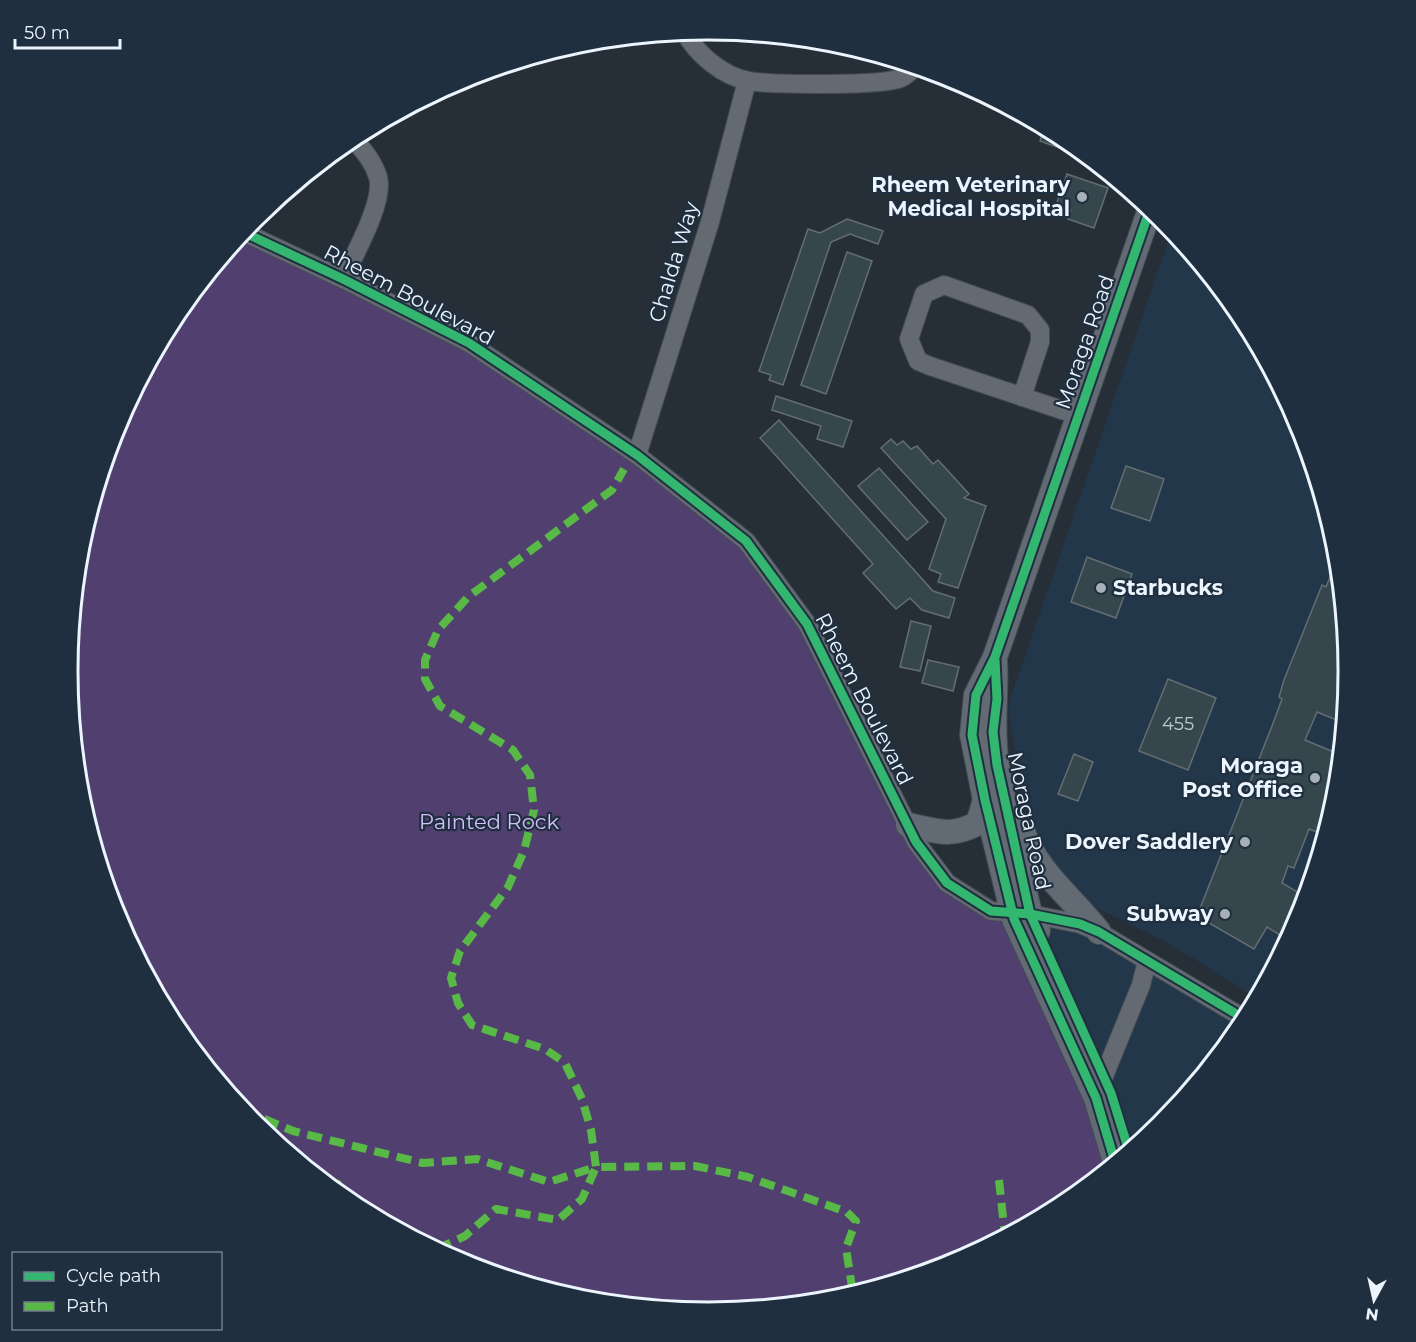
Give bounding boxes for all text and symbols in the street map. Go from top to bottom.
scale bar [15,12,120,50]
text: 50 m [24,22,70,44]
place label: Rheem Veterinary Medical Hospital [871,172,1070,221]
marker: Rheem Veterinary Medical Hospital [1075,190,1089,204]
street label: Chalda Way [643,198,704,325]
street label: Rheem Boulevard [320,239,499,350]
street label: Moraga Road [1050,271,1119,412]
place label: Starbucks [1113,575,1223,600]
marker: Starbucks [1094,581,1108,595]
street label: Rheem Boulevard [810,609,919,789]
house number: 455 [1162,713,1194,735]
street label: Moraga Road [1003,750,1056,892]
place label: Moraga Post Office [1182,753,1303,802]
marker: Moraga Post Office [1308,771,1322,785]
park label: Painted Rock [419,809,559,834]
place label: Dover Saddlery [1065,829,1233,854]
marker: Dover Saddlery [1238,835,1252,849]
place label: Subway [1126,901,1213,926]
marker: Subway [1218,907,1232,921]
legend [12,1252,222,1330]
text: Cycle path [66,1265,161,1287]
north arrow [1344,1270,1404,1330]
text: Path [66,1295,109,1317]
text: N [1364,1304,1380,1325]

